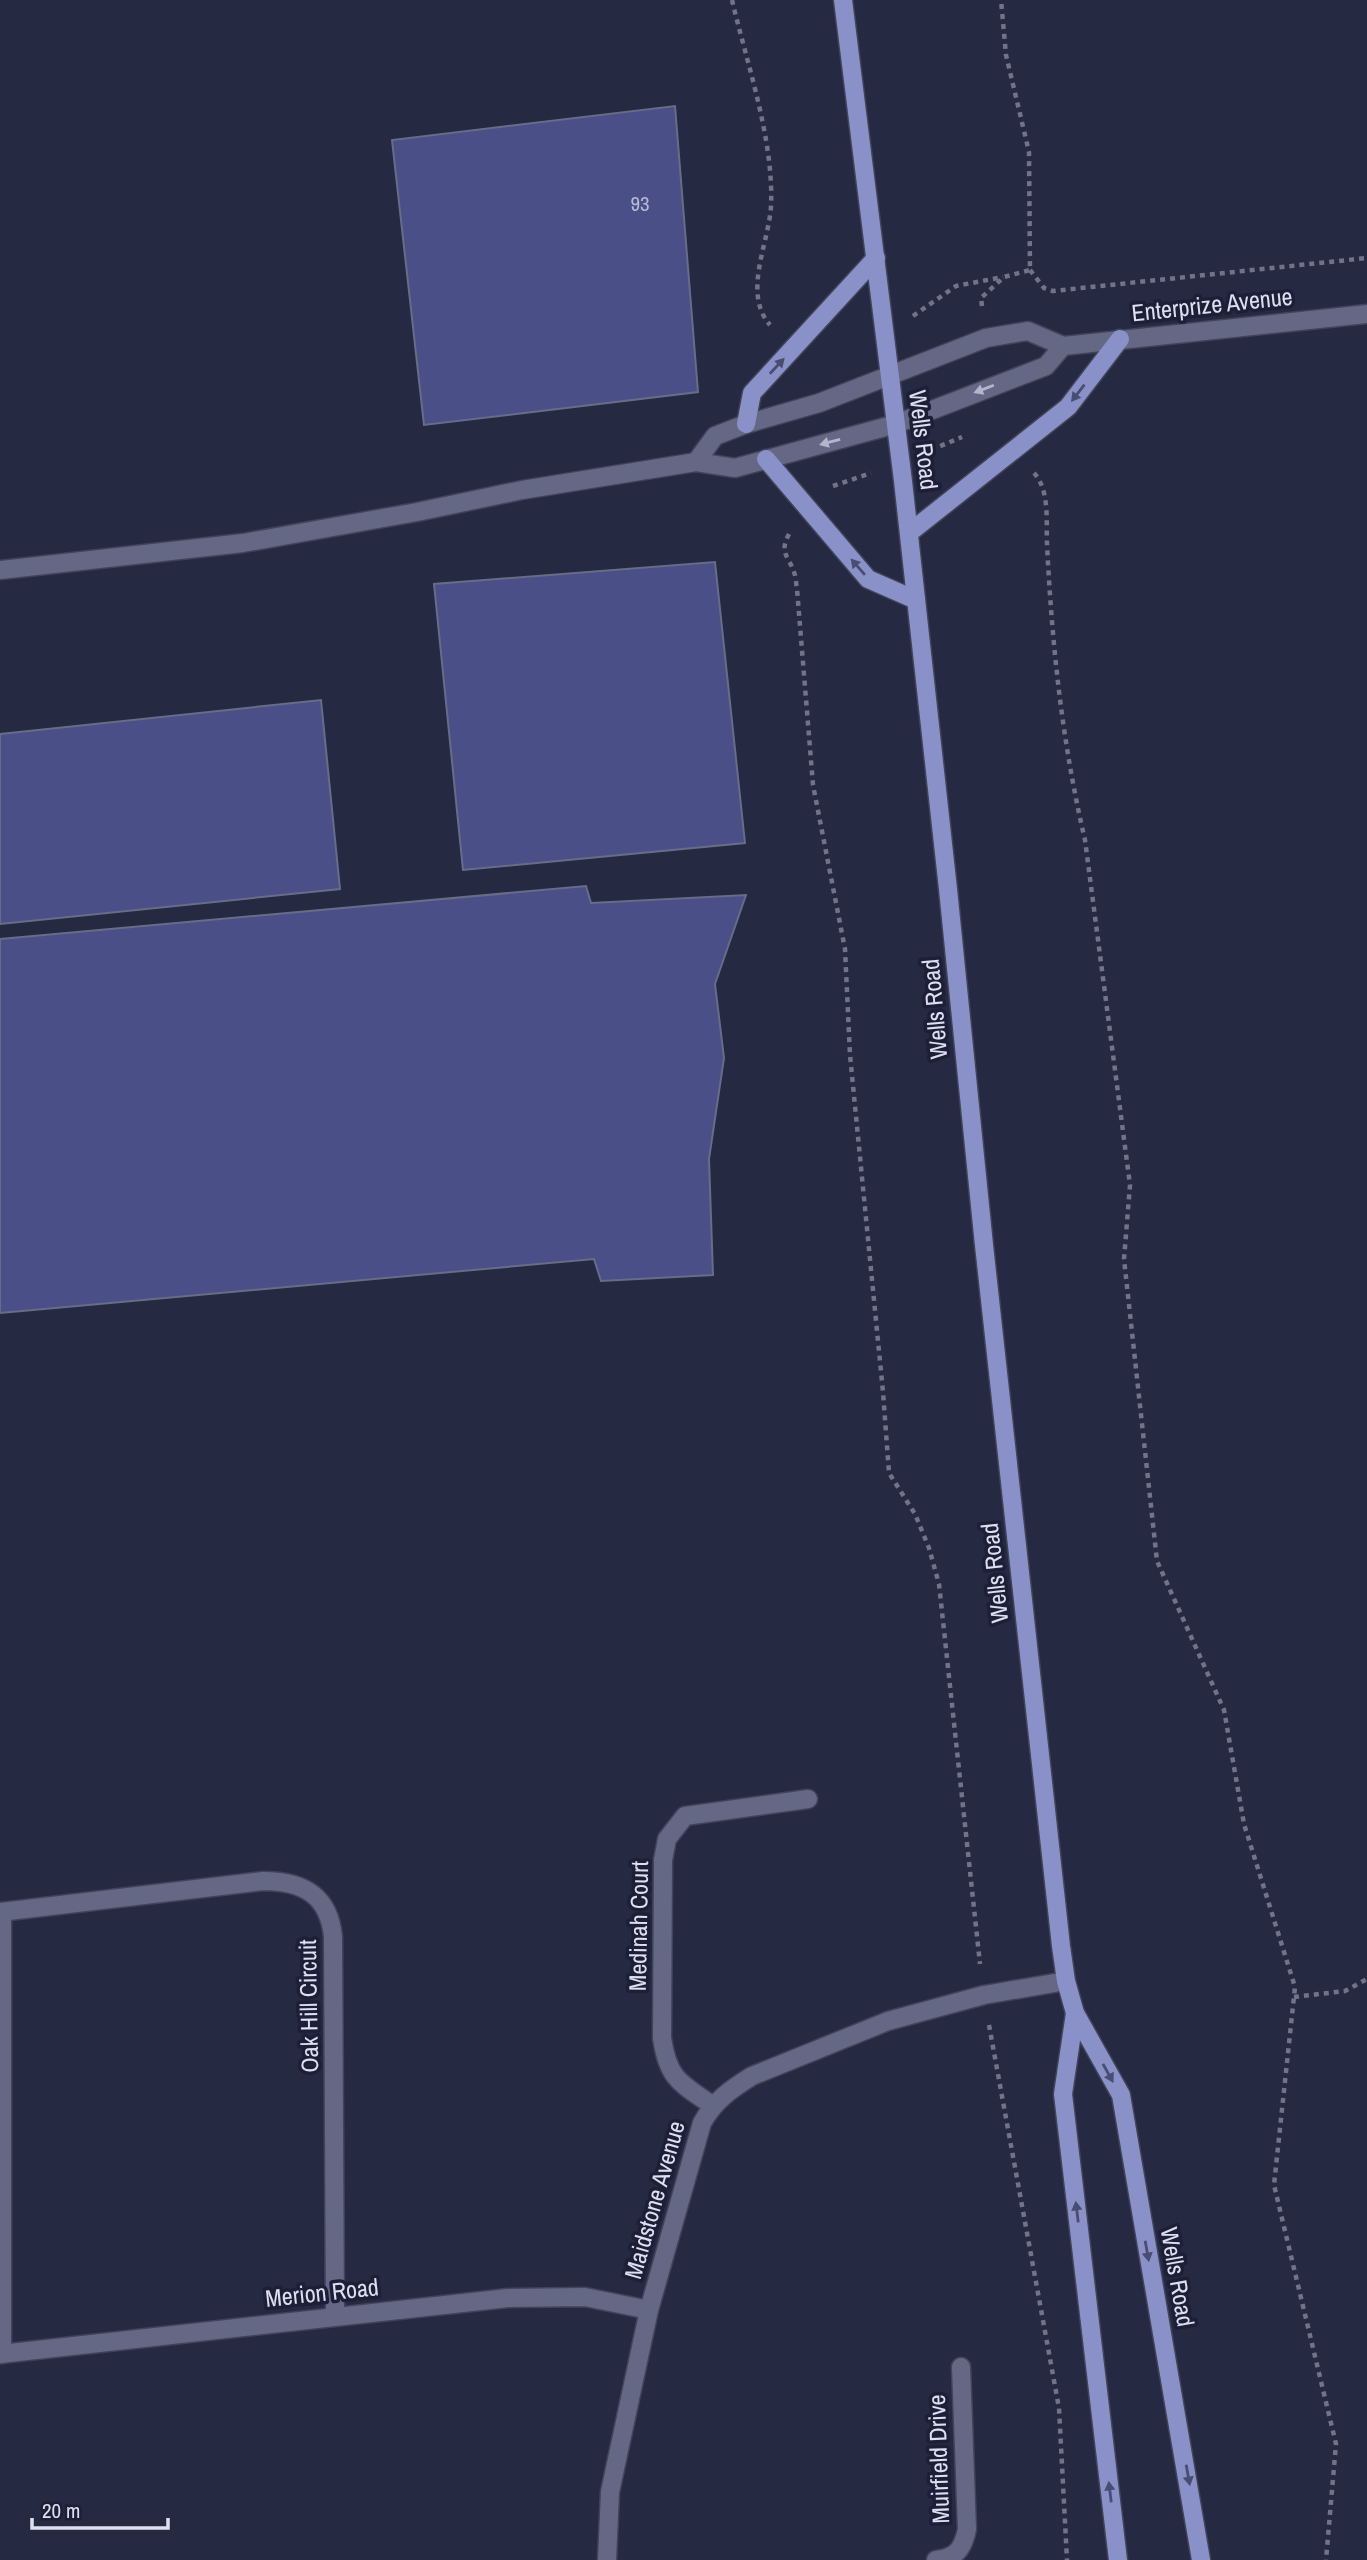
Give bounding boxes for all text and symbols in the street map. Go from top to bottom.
house number: 93 [630,189,650,218]
street label: Enterprize Avenue [1130,280,1294,328]
one-way arrow [769,357,785,375]
one-way arrow [974,384,995,395]
one-way arrow [1071,384,1086,402]
street label: Wells Road [902,388,946,492]
one-way arrow [819,437,841,448]
one-way arrow [850,558,866,576]
street label: Wells Road [914,958,954,1060]
street label: Wells Road [973,1522,1015,1625]
street label: Medinah Court [621,1860,655,1991]
street label: Oak Hill Circuit [291,1939,325,2073]
one-way arrow [1102,2063,1114,2082]
street label: Maidstone Avenue [616,2117,692,2282]
one-way arrow [1071,2201,1082,2223]
street label: Wells Road [1154,2225,1202,2329]
one-way arrow [1142,2240,1153,2262]
street label: Merion Road [264,2270,380,2314]
street label: Muirfield Drive [920,2394,956,2524]
one-way arrow [1183,2464,1194,2486]
one-way arrow [1105,2481,1116,2503]
scale bar [32,2486,168,2530]
text: 20 m [42,2496,80,2525]

